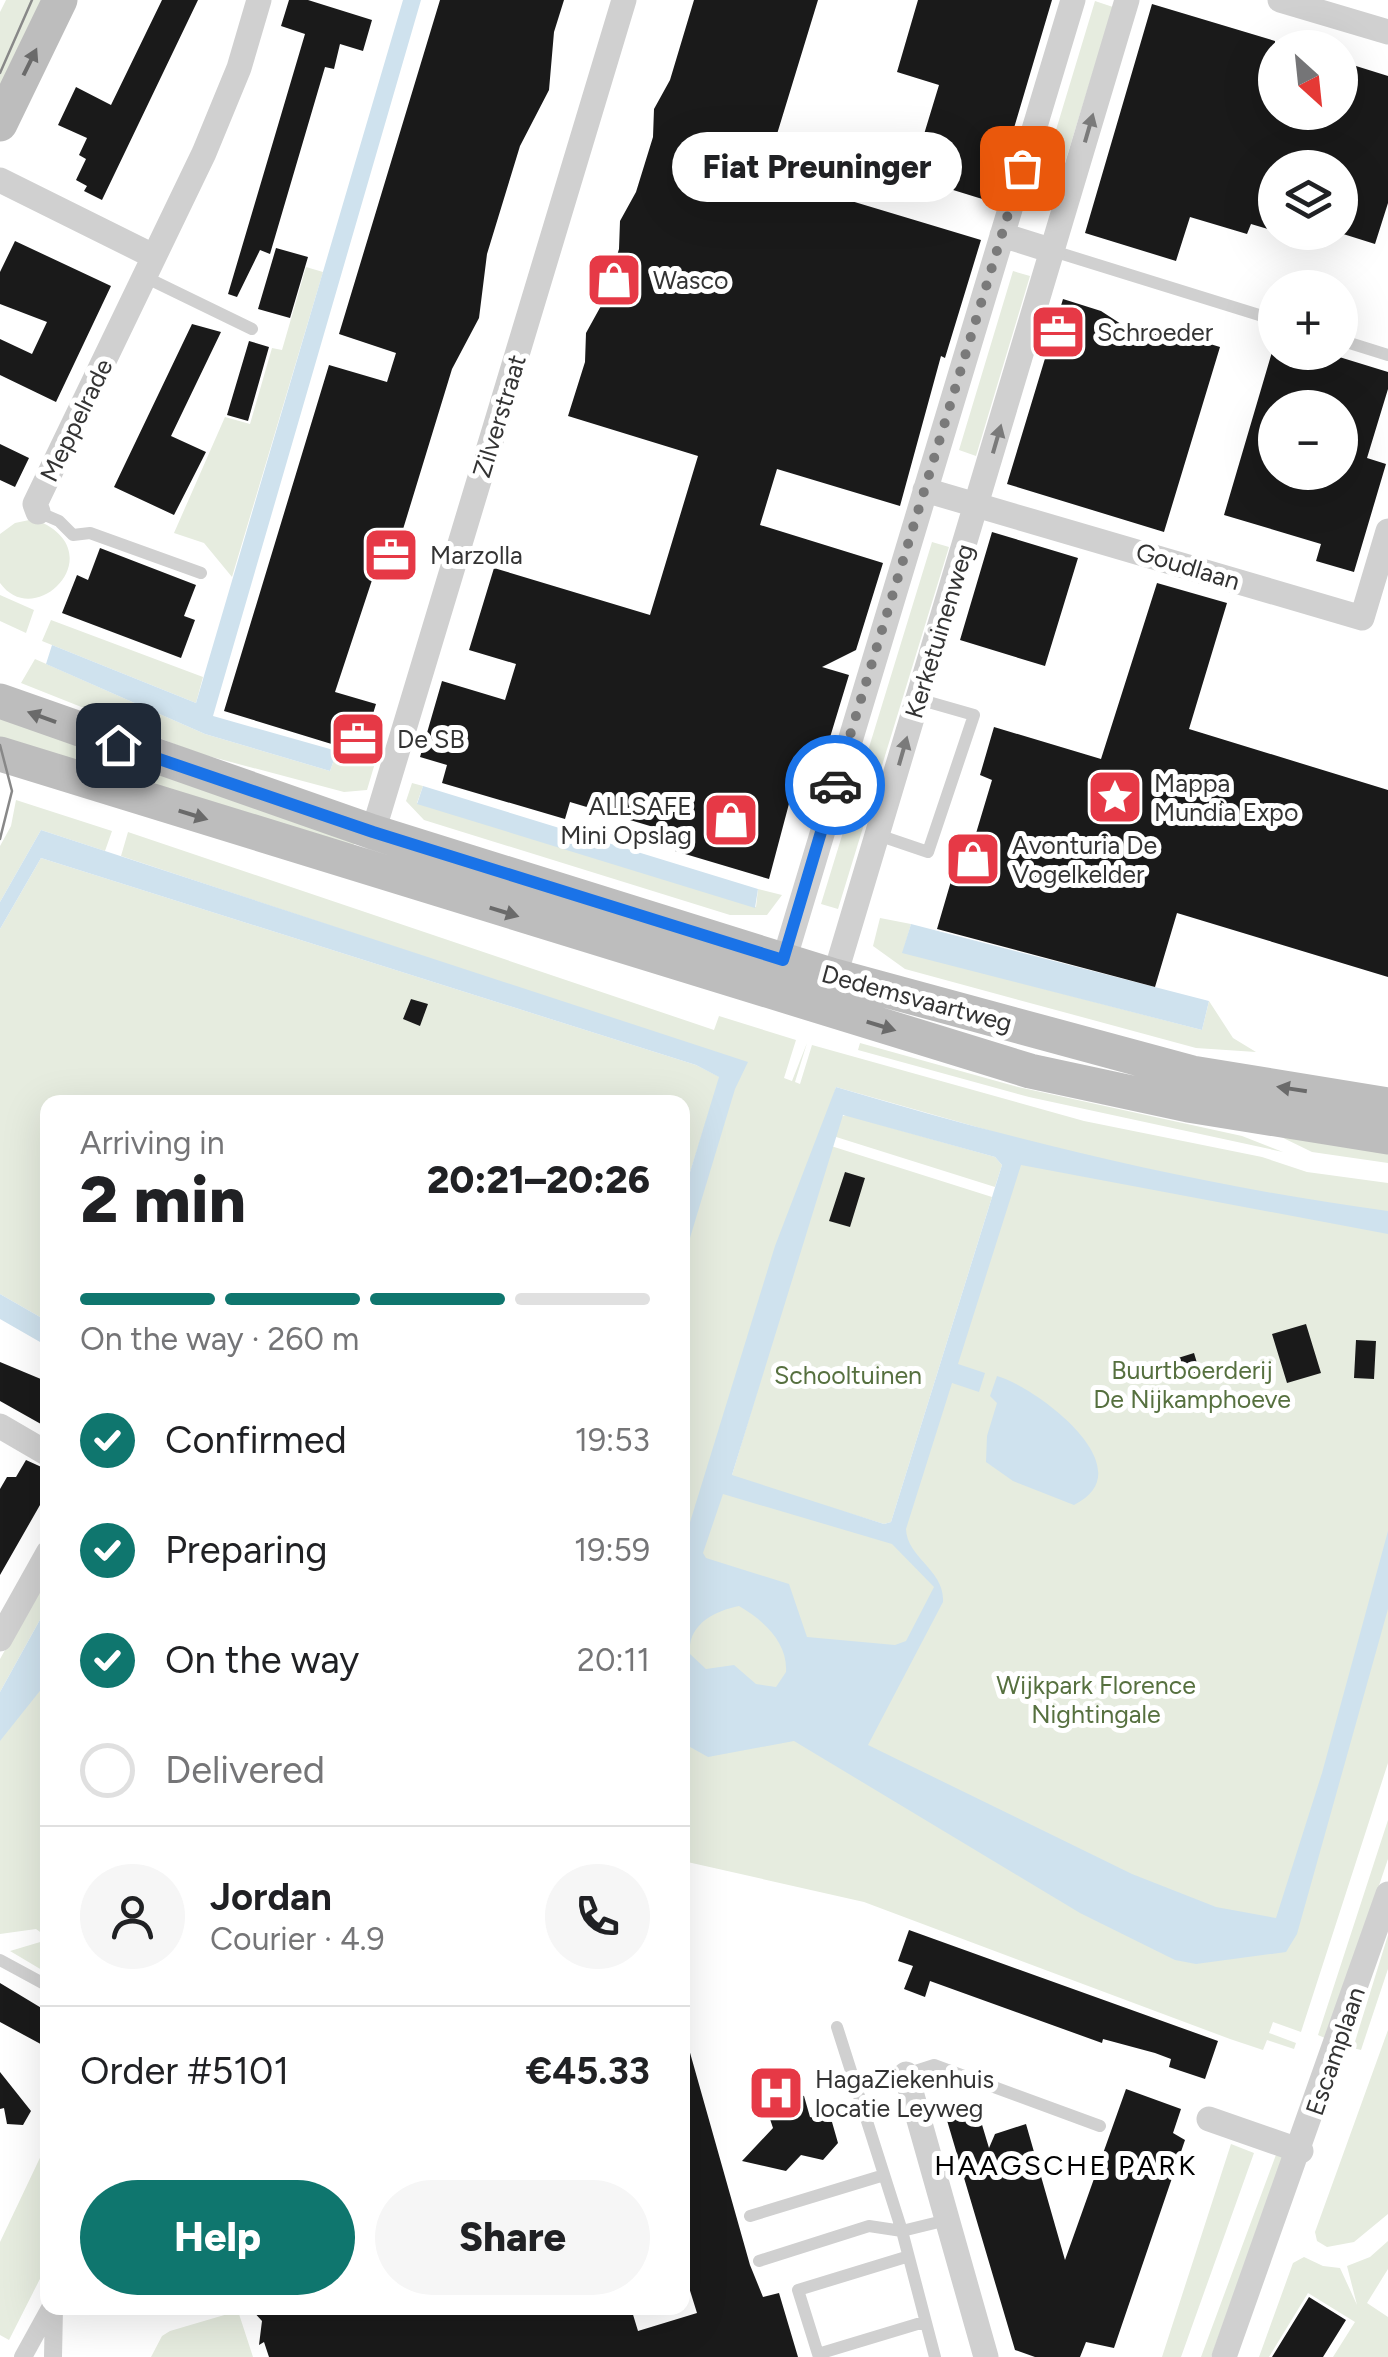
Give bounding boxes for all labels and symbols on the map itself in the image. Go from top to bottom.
north arrow [1258,30,1358,130]
one-way arrow [21,47,38,76]
one-way arrow [1082,112,1097,143]
pin [980,126,1065,211]
callout: Fiat Preuninger [672,133,962,203]
shop icon: Wasco [584,250,644,310]
place label: Wasco [653,265,728,295]
office icon: Schroeder [1028,302,1088,362]
place label: Schroeder [1097,317,1214,347]
street label: Zilverstraat [466,351,532,481]
street label: Meppelrade [33,354,119,486]
one-way arrow [990,424,1005,454]
office icon: Marzolla [361,525,421,585]
street label: Goudlaan [1132,536,1244,596]
place label: Marzolla [430,540,523,570]
street label: Kerketuinenweg [898,540,980,722]
pin [76,703,161,788]
one-way arrow [27,709,57,724]
office icon: De SB [328,709,388,769]
place label: De SB [397,724,465,754]
courier [785,735,885,835]
one-way arrow [896,735,911,765]
place icon: Mappa Mundia Expo [1085,767,1145,827]
place label: Mappa Mundia Expo [1154,768,1298,827]
shop icon: ALLSAFE Mini Opslag [701,790,761,850]
place label: ALLSAFE Mini Opslag [560,791,692,850]
one-way arrow [178,808,209,823]
shop icon: Avonturia De Vogelkelder [943,829,1003,889]
place label: Avonturia De Vogelkelder [1012,830,1157,889]
one-way arrow [489,905,519,920]
street label: Dedemsvaartweg [819,958,1015,1038]
one-way arrow [867,1019,897,1034]
one-way arrow [1276,1080,1307,1096]
park label: Buurtboerderij De Nijkamphoeve [1093,1355,1291,1414]
park label: Schooltuinen [774,1360,922,1390]
park label: Wijkpark Florence Nightingale [996,1670,1196,1729]
street label: Escamplaan [1299,1983,1371,2119]
hospital icon: HagaZiekenhuis locatie Leyweg [746,2063,806,2123]
place label: HagaZiekenhuis locatie Leyweg [815,2064,994,2123]
district label: HAAGSCHE PARK [934,2148,1198,2182]

